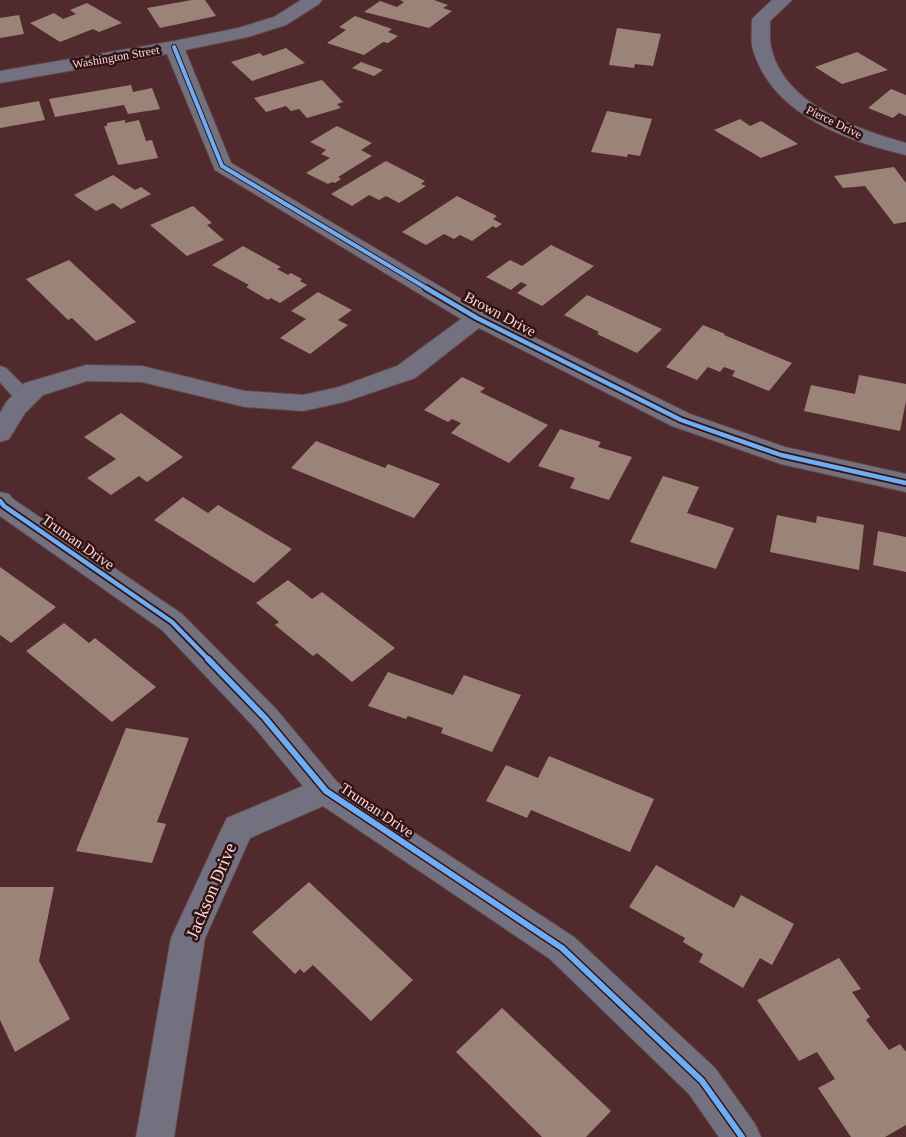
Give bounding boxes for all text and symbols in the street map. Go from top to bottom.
street label: Washington Street [71,42,161,72]
street label: Pierce Drive [804,102,864,142]
street label: Brown Drive [461,288,539,340]
street label: Truman Drive [39,511,118,573]
street label: Truman Drive [337,780,417,841]
street label: Jackson Drive [182,840,240,942]

